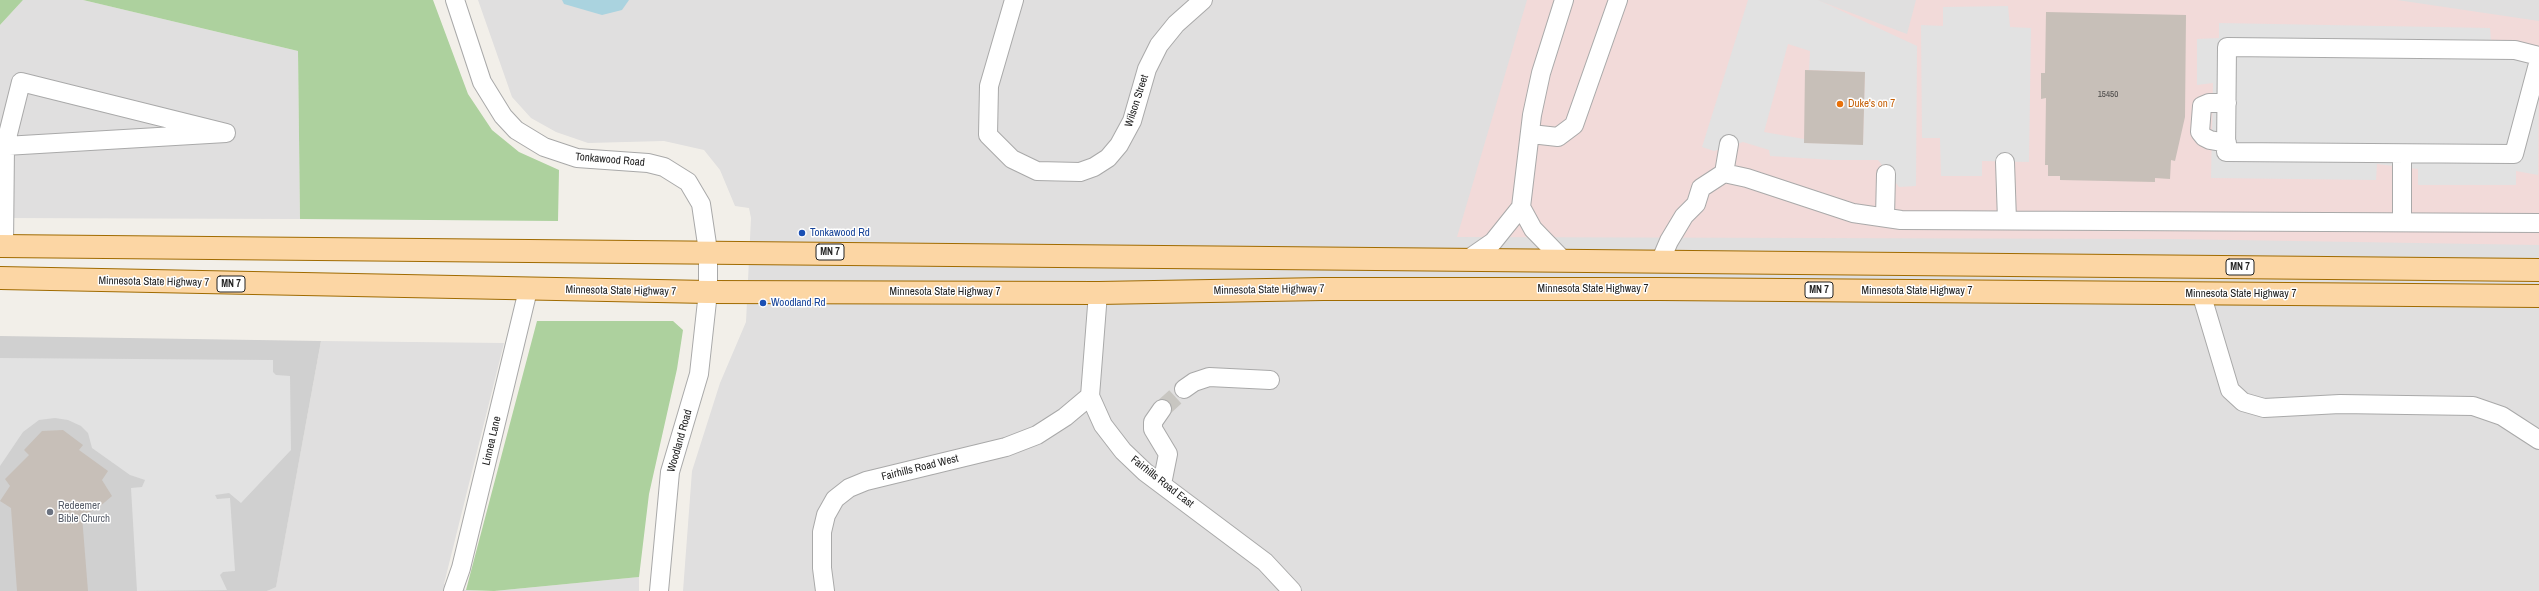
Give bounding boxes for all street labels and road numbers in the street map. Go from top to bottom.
street label: Wilson Street [1122,73,1152,129]
street label: Tonkawood Road [575,150,645,170]
road number: MN 7 [816,244,844,260]
road number: MN 7 [2226,259,2254,275]
street label: Minnesota State Highway 7 [98,274,210,290]
road number: MN 7 [217,276,245,292]
street label: Minnesota State Highway 7 [1213,282,1325,298]
street label: Minnesota State Highway 7 [1538,282,1648,296]
road number: MN 7 [1805,282,1833,298]
street label: Minnesota State Highway 7 [565,283,677,299]
street label: Minnesota State Highway 7 [1862,284,1972,298]
street label: Minnesota State Highway 7 [890,285,1000,299]
street label: Minnesota State Highway 7 [2186,287,2296,301]
street label: Woodland Road [665,408,695,474]
street label: Linnea Lane [480,415,504,467]
street label: Fairhills Road West [880,452,960,484]
street label: Fairhills Road East [1128,453,1196,511]

